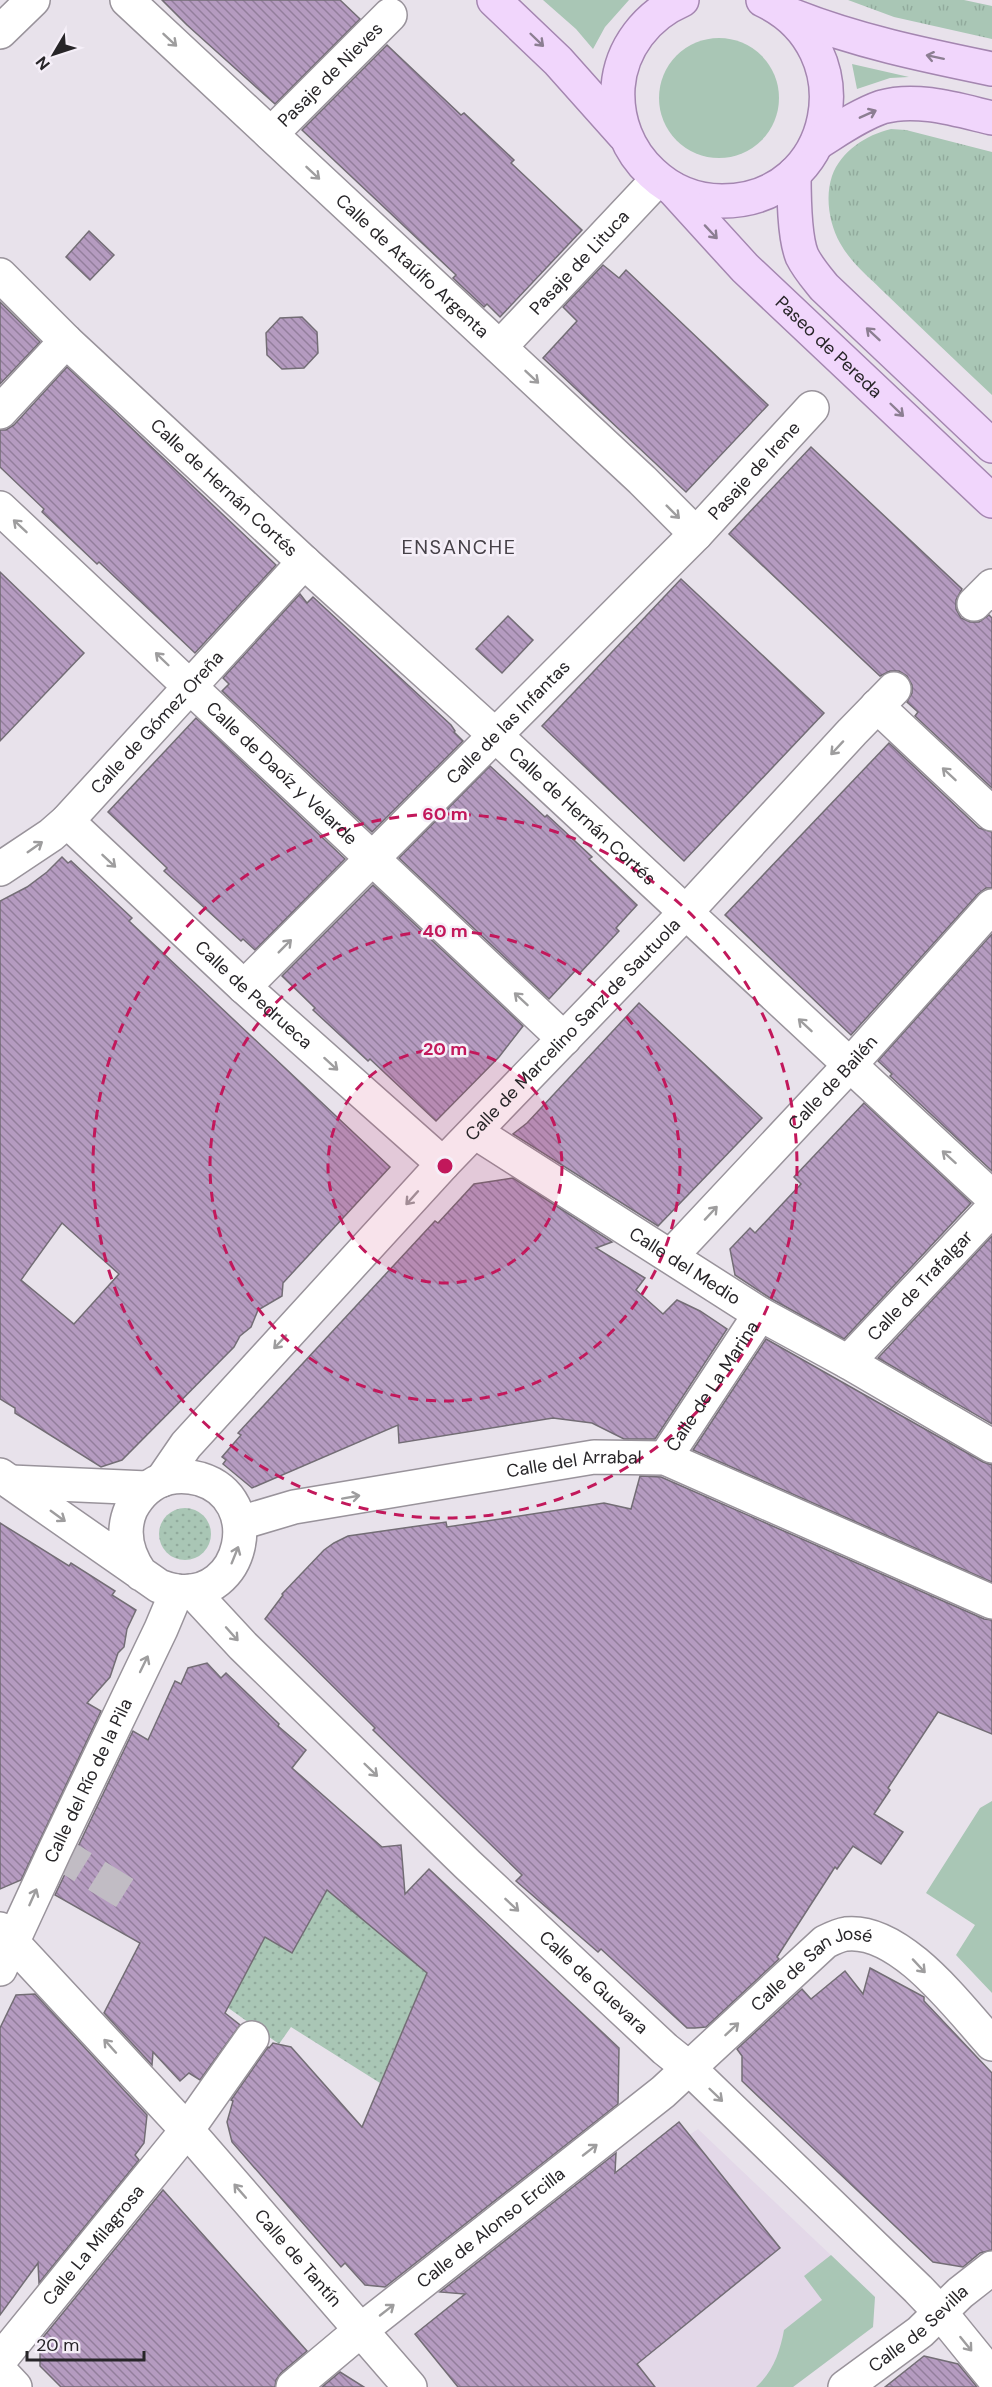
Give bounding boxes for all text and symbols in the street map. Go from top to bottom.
street label: Pasaje de Nieves [273,17,388,132]
north arrow [24,24,84,84]
one-way arrow [162,33,177,47]
one-way arrow [529,33,544,47]
one-way arrow [925,51,944,63]
text: N [31,52,55,74]
one-way arrow [858,107,876,119]
one-way arrow [305,166,320,180]
street label: Calle de Ataúlfo Argenta [330,189,494,343]
street label: Pasaje de Lituca [524,205,635,320]
one-way arrow [704,224,718,239]
street label: Paseo de Pereda [770,291,887,403]
one-way arrow [866,327,881,341]
one-way arrow [525,370,540,384]
one-way arrow [889,403,904,417]
street label: Calle de Hernán Cortés [145,413,303,562]
street label: Pasaje de Irene [703,416,806,525]
one-way arrow [666,504,681,519]
one-way arrow [12,519,27,533]
district label: ENSANCHE [401,534,517,560]
street label: Calle de Gómez Oreña [85,646,229,799]
one-way arrow [154,652,169,667]
street label: Calle de las Infantas [441,655,575,790]
street label: Calle de Daoíz y Velarde [201,696,363,850]
one-way arrow [830,740,844,755]
street label: Calle de Hernán Cortés [503,742,661,891]
one-way arrow [942,766,957,781]
text: 60 m [422,802,468,826]
one-way arrow [26,841,42,853]
one-way arrow [102,854,117,869]
street label: Calle de Marcelino Sanz de Sautuola [460,913,686,1146]
text: 40 m [422,919,468,943]
street label: Calle de Pedrueca [190,935,318,1054]
one-way arrow [278,938,293,953]
one-way arrow [514,991,529,1006]
one-way arrow [798,1018,813,1032]
street label: Calle de Bailén [783,1030,883,1136]
text: 20 m [423,1037,467,1061]
one-way arrow [323,1057,338,1071]
one-way arrow [942,1150,957,1164]
centre of rings [435,1156,455,1176]
one-way arrow [405,1191,419,1206]
one-way arrow [704,1206,718,1221]
street label: Calle del Medio [625,1222,745,1311]
street label: Calle de Trafalgar [862,1225,978,1346]
street label: Calle de La Marina [660,1316,764,1456]
one-way arrow [273,1334,287,1349]
street label: Calle del Arrabal [505,1445,642,1483]
one-way arrow [341,1491,361,1502]
one-way arrow [50,1510,66,1522]
one-way arrow [230,1547,241,1565]
one-way arrow [224,1626,238,1641]
one-way arrow [139,1656,151,1674]
street label: Calle del Río de la Pila [39,1694,138,1867]
one-way arrow [363,1763,378,1778]
one-way arrow [28,1889,39,1907]
one-way arrow [504,1898,519,1912]
street label: Calle de San José [745,1921,875,2017]
street label: Calle de Guevara [534,1925,654,2039]
one-way arrow [912,1958,927,1973]
one-way arrow [725,2022,740,2036]
one-way arrow [103,2039,117,2054]
one-way arrow [709,2087,724,2102]
one-way arrow [581,2144,597,2157]
street label: Calle de Alonso Ercilla [412,2162,570,2294]
street label: Calle La Milagrosa [37,2180,150,2311]
one-way arrow [233,2184,247,2199]
street label: Calle de Tantín [249,2204,347,2312]
street label: Calle de Sevilla [864,2279,973,2378]
one-way arrow [379,2304,395,2317]
scale bar [27,2324,144,2362]
text: 20 m [36,2333,79,2357]
one-way arrow [960,2336,973,2352]

